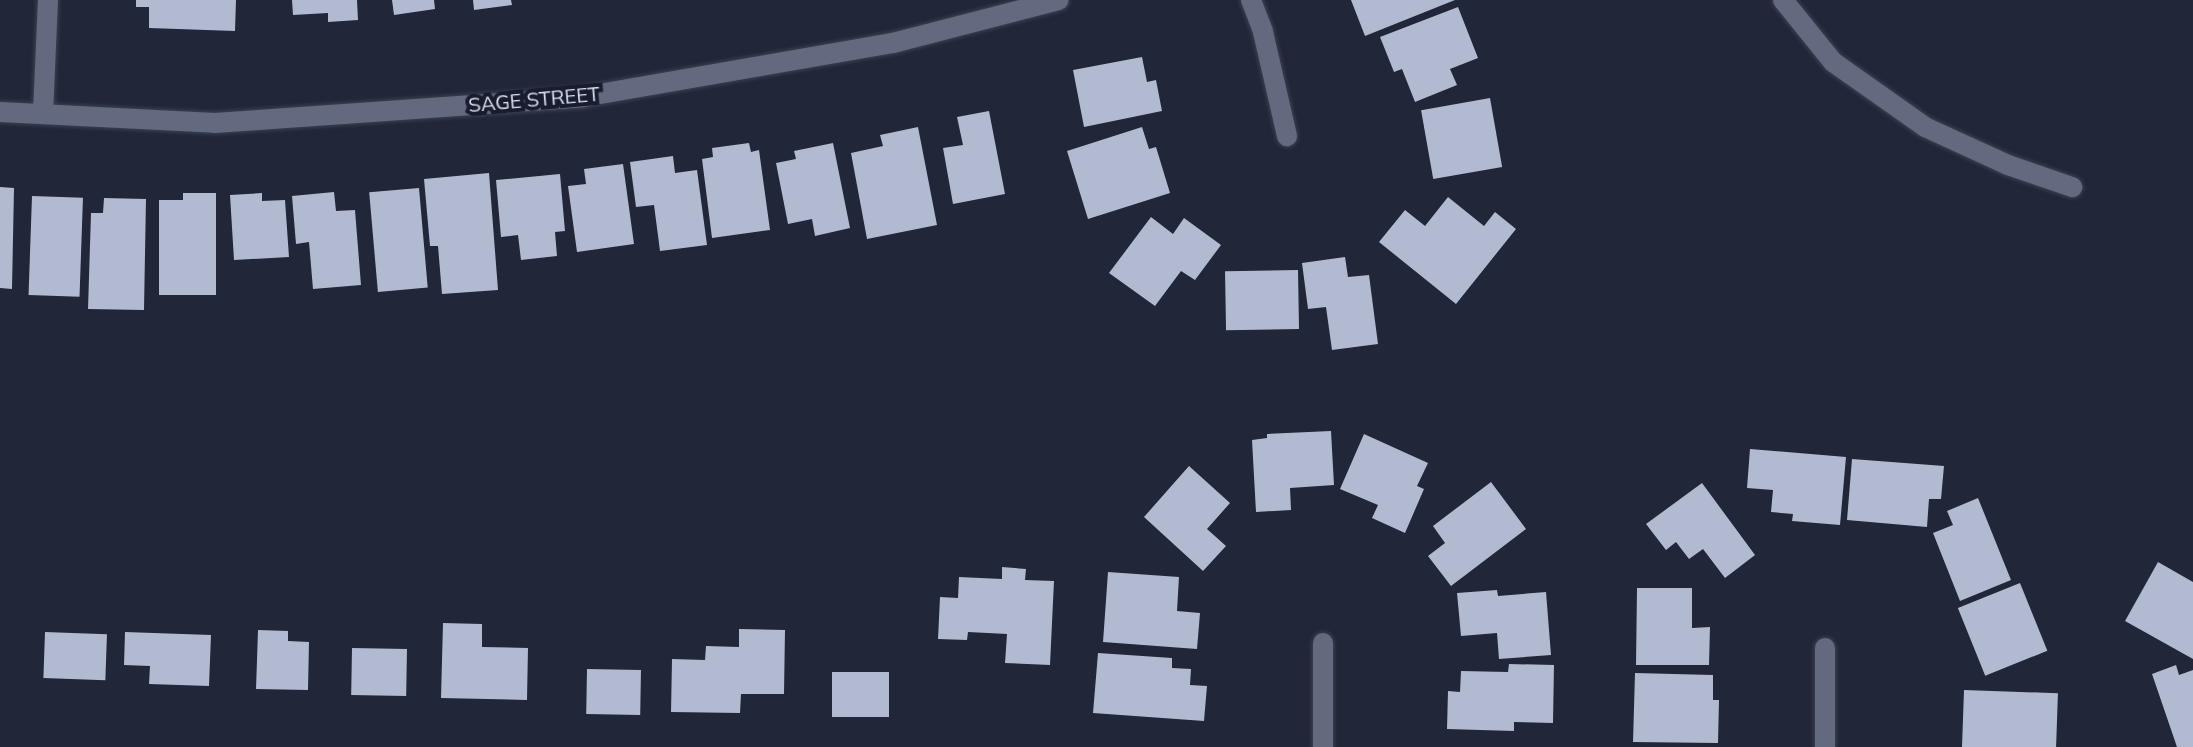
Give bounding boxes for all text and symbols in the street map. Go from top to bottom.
street label: SAGE STREET [467,81,601,117]

